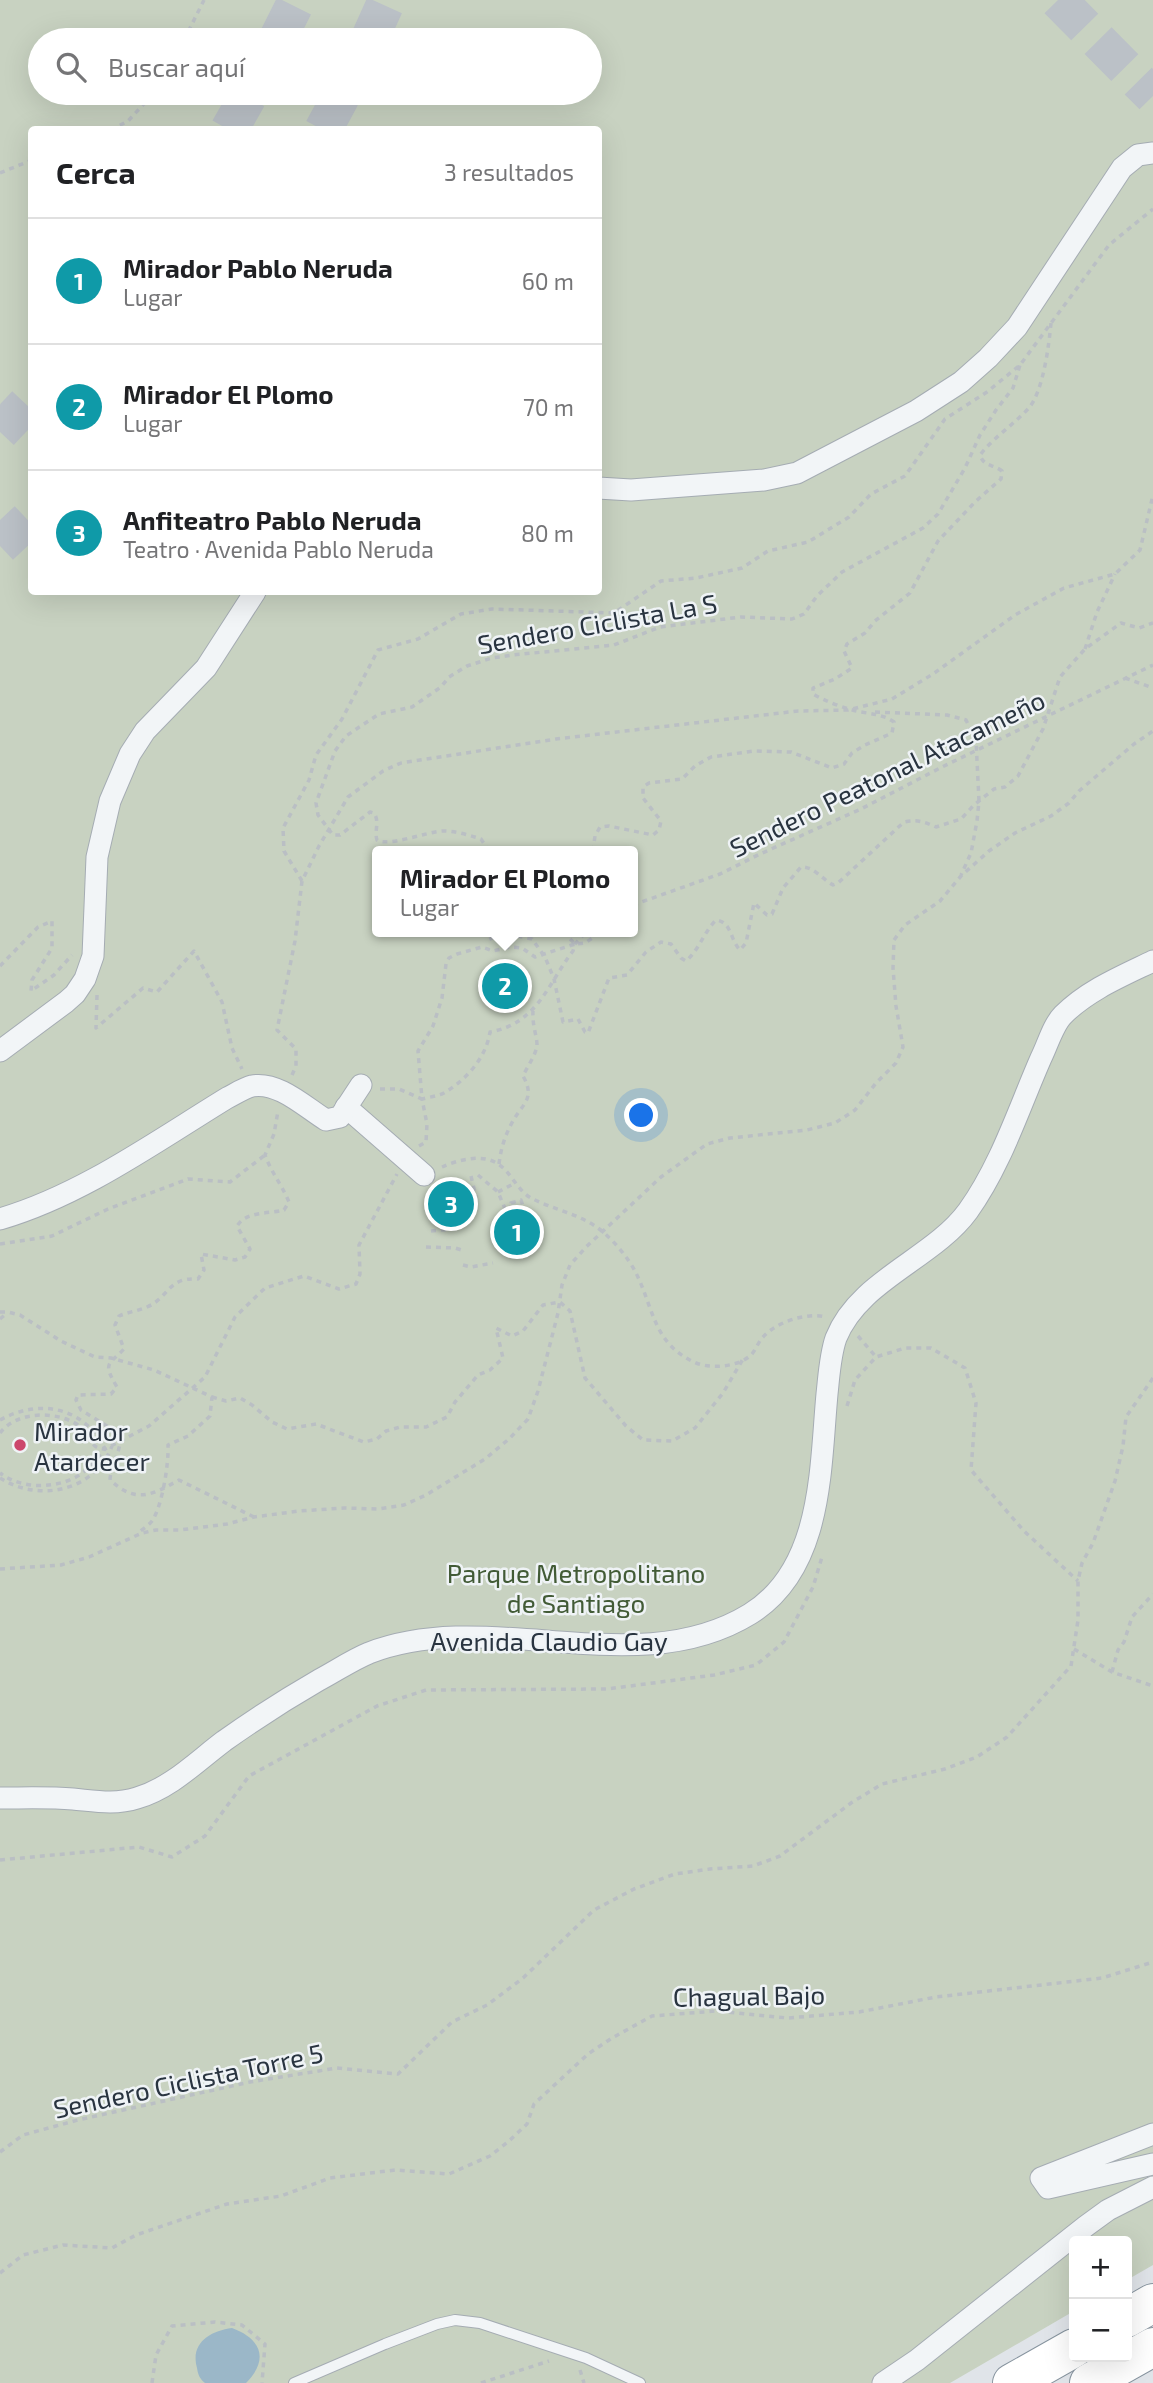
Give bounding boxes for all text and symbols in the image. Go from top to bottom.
search box [28,28,602,105]
icon: search [52,48,90,86]
text: Buscar aquí [108,51,245,82]
text: Cerca [56,154,136,190]
text: 3 resultados [444,158,574,186]
text: Mirador Pablo Neruda [123,252,393,283]
text: 1 [74,267,84,295]
text: 60 m [522,267,574,295]
text: Lugar [123,283,183,311]
text: Mirador El Plomo [123,378,334,409]
text: 2 [72,393,86,421]
text: 70 m [523,393,574,421]
text: Lugar [123,409,183,437]
text: Anfiteatro Pablo Neruda [123,504,422,535]
text: 3 [72,519,86,547]
text: 80 m [521,519,574,547]
text: Teatro · Avenida Pablo Neruda [123,535,434,563]
street label: Sendero Ciclista La S [475,587,719,659]
street label: Sendero Peatonal Atacameño [724,683,1050,863]
popup [372,846,638,937]
text: Mirador El Plomo [400,862,610,893]
text: Lugar [400,893,459,921]
pin: 2 [482,960,528,1012]
your location [624,1098,658,1132]
pin: 3 [428,1178,474,1230]
pin: 1 [494,1206,540,1258]
place label: Mirador Atardecer [34,1415,150,1476]
marker: Mirador Atardecer [12,1437,28,1453]
park label: Parque Metropolitano de Santiago [447,1557,705,1618]
street label: Avenida Claudio Gay [430,1625,668,1656]
street label: Chagual Bajo [673,1978,825,2012]
street label: Sendero Ciclista Torre 5 [50,2036,326,2124]
map controls [1069,2236,1132,2362]
button: + [1069,2236,1132,2299]
button: − [1069,2299,1132,2362]

